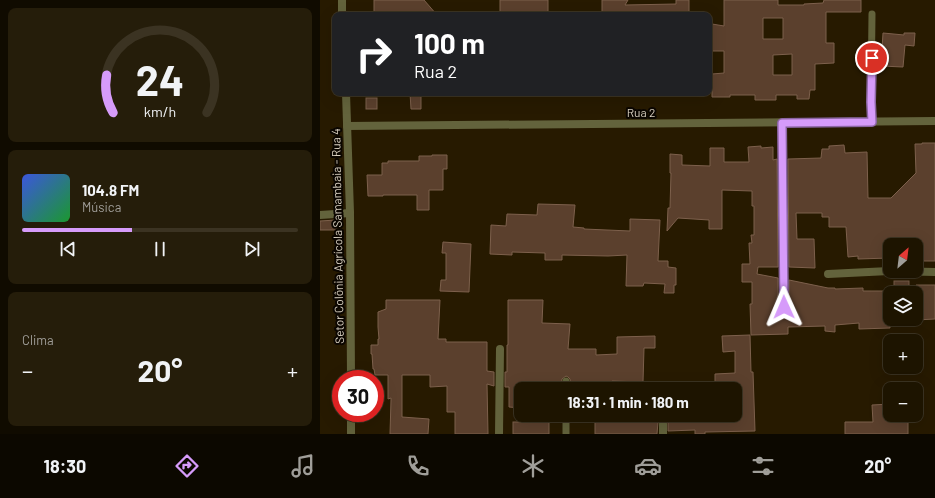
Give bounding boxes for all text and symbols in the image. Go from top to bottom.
text: 100 m [414,26,485,60]
icon: right [348,28,400,80]
pin [855,41,889,75]
icon: arrive [861,47,883,69]
text: 24 [136,54,184,104]
text: Rua 2 [414,60,457,82]
text: km/h [144,103,176,120]
street label: Rua 2 [627,105,655,119]
street label: Setor Colônia Agrícola Samambaia - Rua 4 [328,128,346,344]
text: 104.8 FM [82,181,139,199]
text: Música [82,199,121,215]
icon: previous [57,238,79,260]
icon: pause [149,238,171,260]
icon: next [241,238,263,260]
north arrow [883,238,923,278]
map controls [883,238,923,422]
position arrow [763,286,805,328]
button: layers [883,286,923,326]
text: Clima [22,332,54,348]
button: + [883,334,923,374]
text: 20° [137,352,183,388]
text: − [22,357,33,383]
text: + [287,357,298,383]
speed limit sign: 30 [332,370,384,422]
button: − [883,382,923,422]
text: 18:31 · 1 min · 180 m [567,393,689,411]
icon: directions [173,452,201,480]
icon: music [289,452,317,480]
icon: phone [404,452,432,480]
icon: climate [519,452,547,480]
icon: car [634,452,662,480]
icon: filters [749,452,777,480]
text: 18:30 [44,455,86,477]
text: 20° [864,455,891,477]

